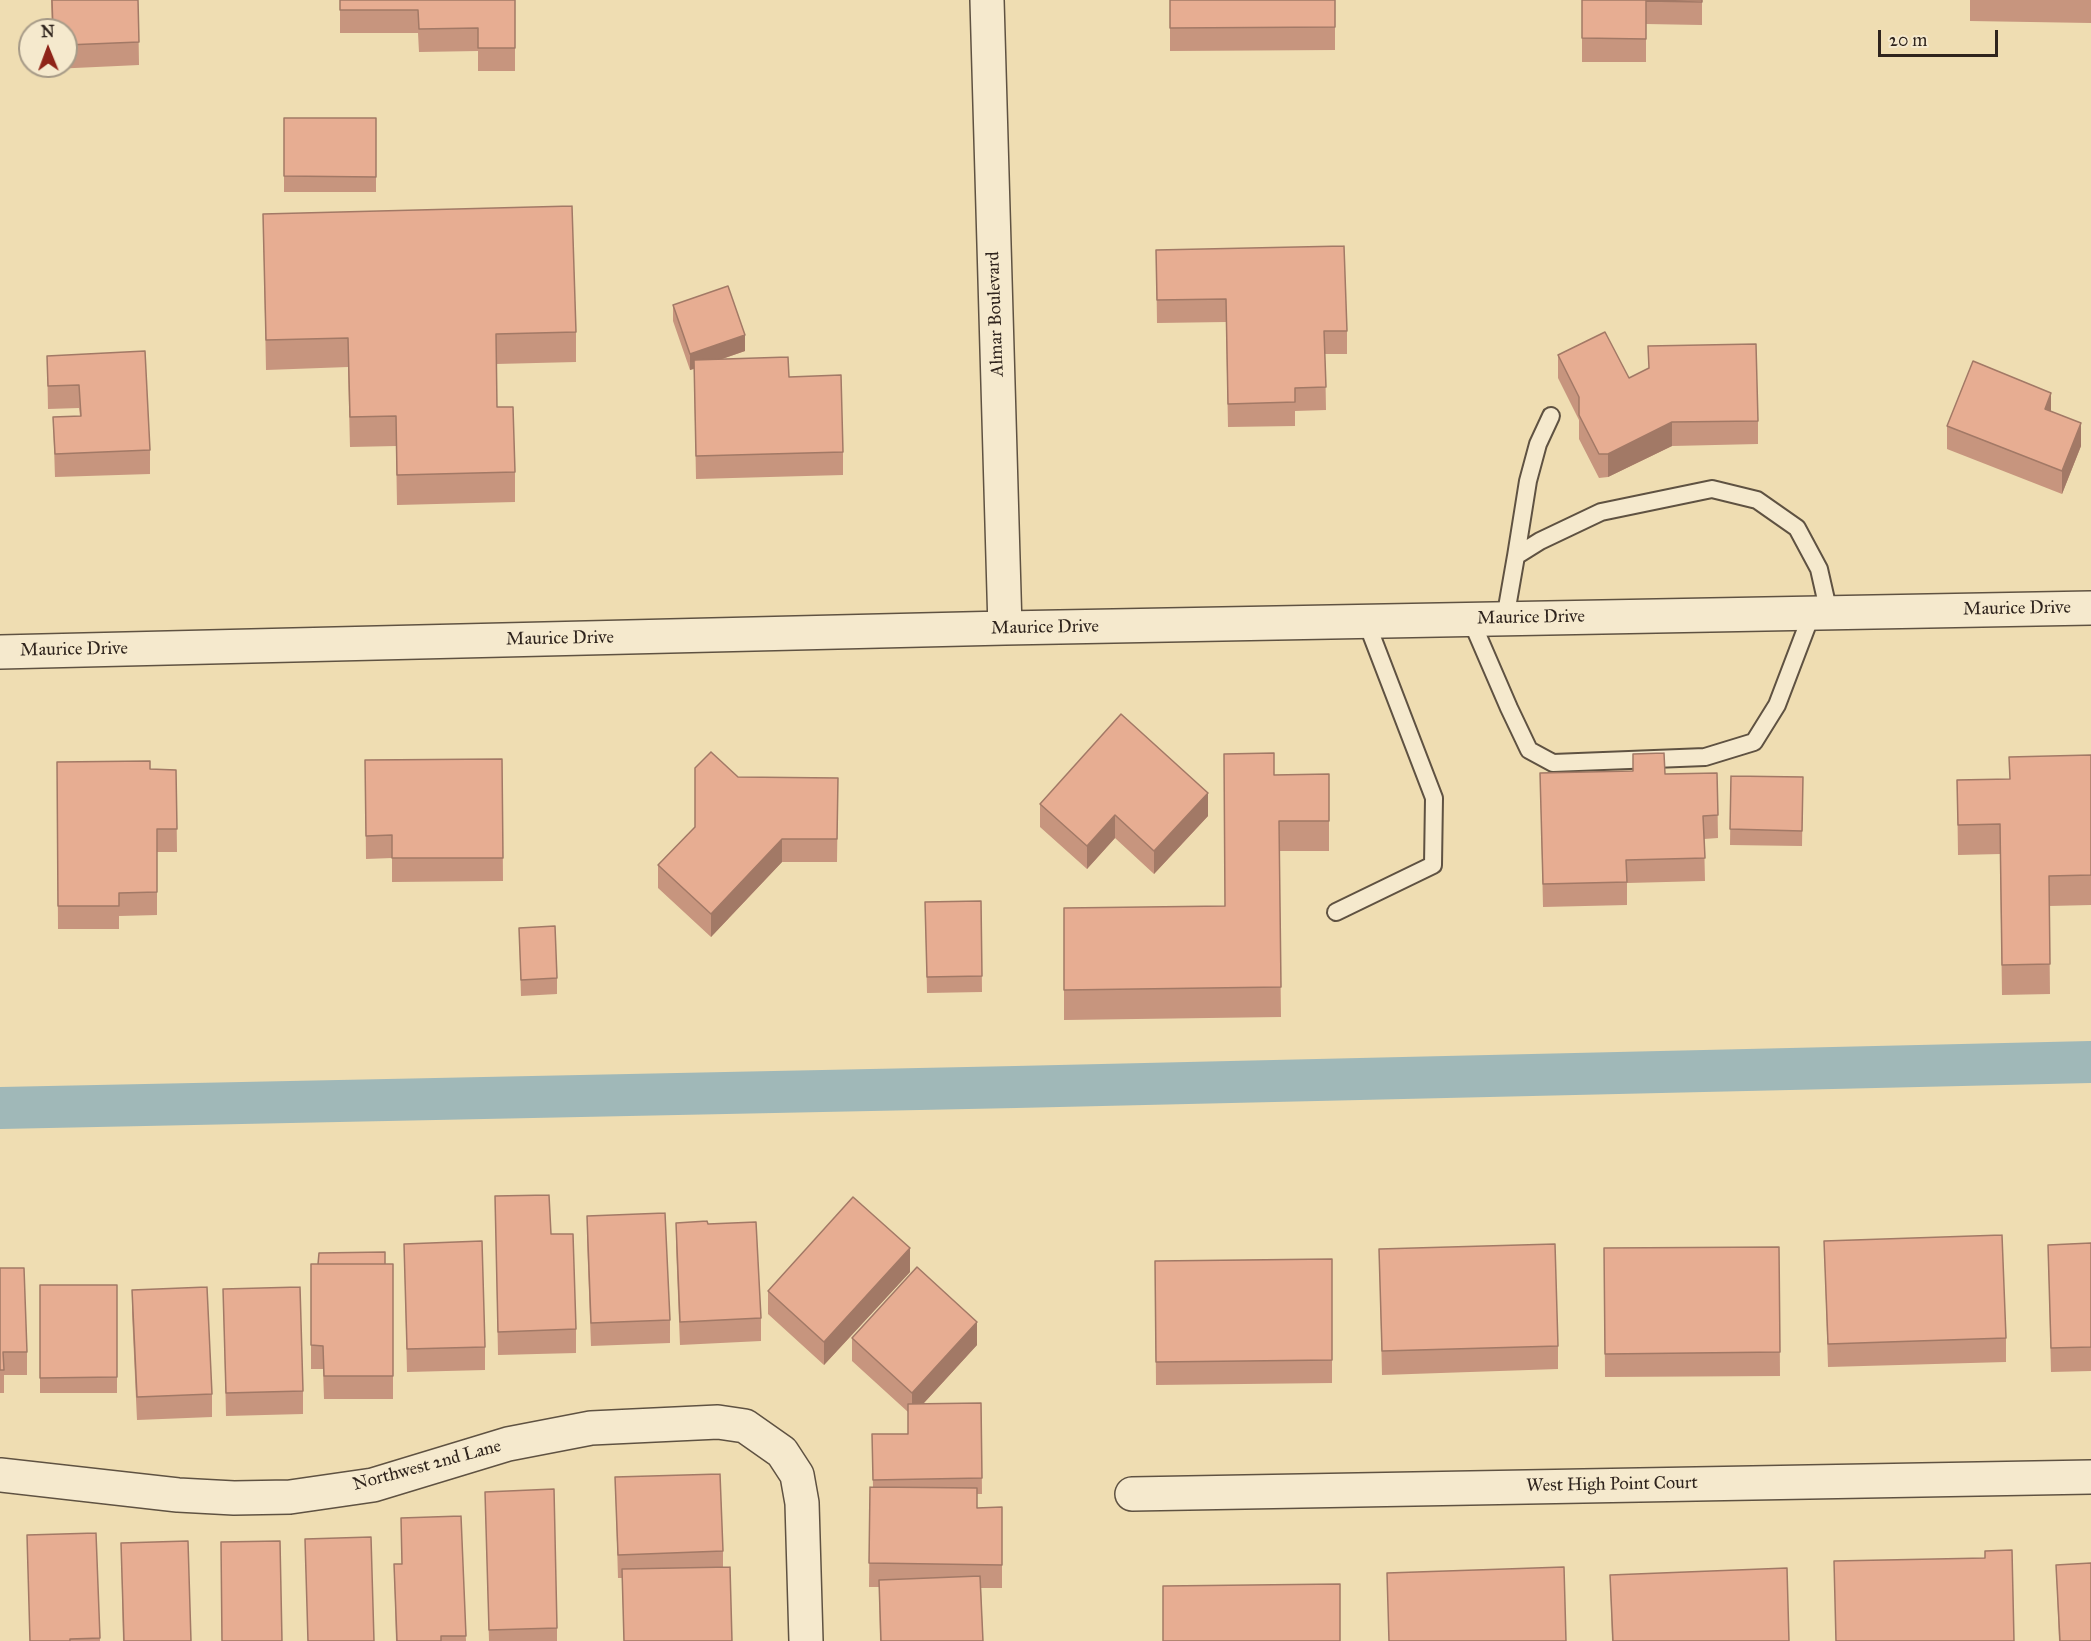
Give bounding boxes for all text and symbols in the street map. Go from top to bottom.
north arrow [18,18,78,78]
scale bar [1881,18,2001,56]
text: N [41,22,55,41]
text: 20 m [1889,29,1927,51]
street label: Almar Boulevard [983,251,1009,377]
street label: Maurice Drive [1963,597,2071,621]
street label: Maurice Drive [1477,606,1585,630]
street label: Maurice Drive [991,616,1099,640]
street label: Maurice Drive [506,627,614,651]
street label: Maurice Drive [20,638,128,662]
street label: Northwest 2nd Lane [350,1436,504,1496]
street label: West High Point Court [1526,1473,1698,1497]

